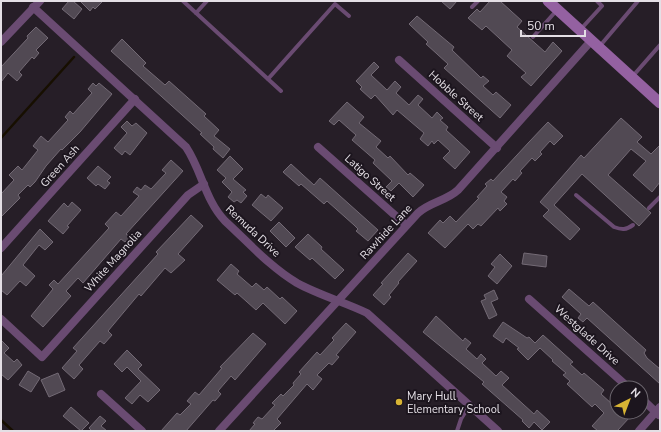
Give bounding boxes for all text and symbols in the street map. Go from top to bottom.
scale bar [521,12,585,38]
text: 50 m [527,18,555,34]
street label: Hobble Street [425,67,487,125]
street label: Green Ash [37,142,83,190]
street label: Latigo Street [341,151,399,205]
street label: Rawhide Lane [357,201,416,263]
street label: Remuda Drive [222,202,284,260]
street label: White Magnolia [81,226,145,295]
street label: Westglade Drive [551,302,623,368]
north arrow [609,380,649,420]
text: N [627,385,643,401]
place label: Mary Hull Elementary School [407,389,501,417]
marker: Mary Hull Elementary School [394,397,404,407]

